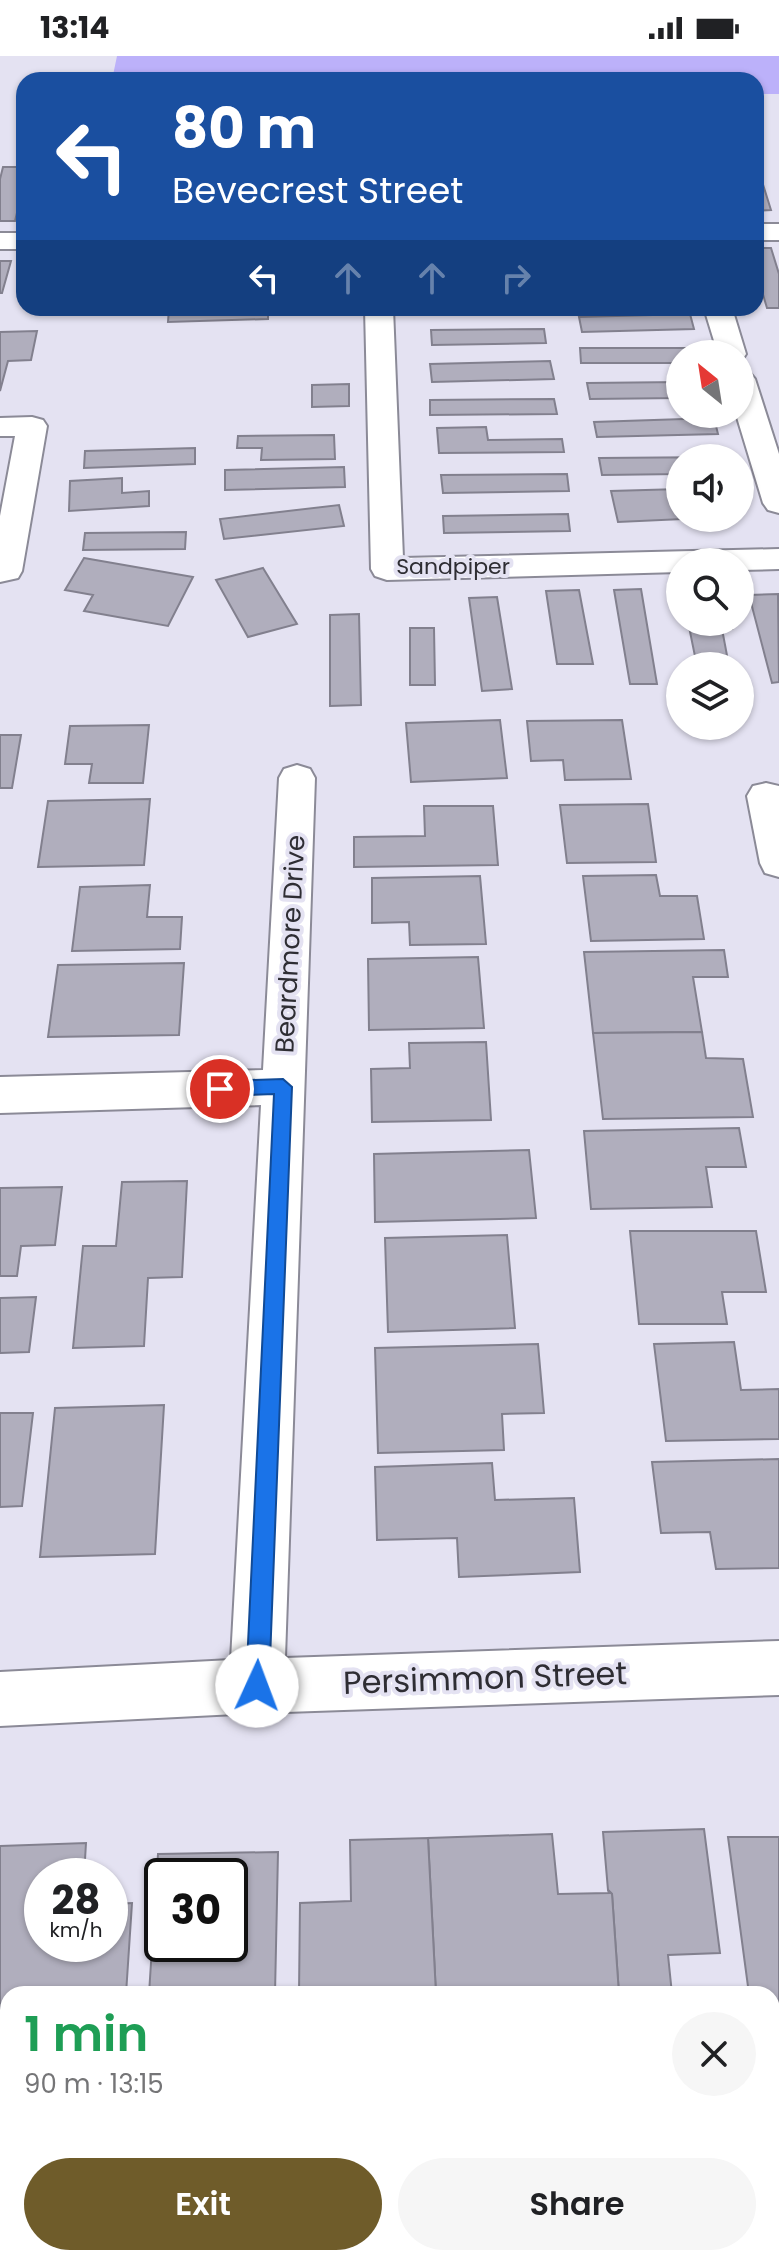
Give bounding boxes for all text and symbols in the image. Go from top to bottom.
text: 13:14 [40,6,110,49]
text: 80 m [172,89,316,168]
icon: left [40,104,144,208]
text: Bevecrest Street [172,165,463,216]
icon: left [242,256,286,300]
icon: ahead [326,256,370,300]
icon: ahead [410,256,454,300]
icon: right [494,256,538,300]
north arrow [666,340,754,428]
map controls [666,340,754,740]
button: sound [666,444,754,532]
button: search [666,548,754,636]
street label: Sandpiper [396,551,510,582]
button: layers [666,652,754,740]
street label: Beardmore Drive [266,834,314,1054]
pin [186,1055,254,1123]
icon: arrive [198,1067,242,1111]
position arrow [215,1644,299,1728]
street label: Persimmon Street [342,1650,628,1705]
speed limit sign: 30 [144,1858,248,1962]
text: 28 [52,1872,100,1928]
text: km/h [49,1916,103,1944]
text: 1 min [24,2001,148,2068]
button: close [672,2012,756,2096]
text: 90 m · 13:15 [24,2066,164,2102]
button: Exit [24,2158,382,2250]
button: Share [398,2158,756,2250]

